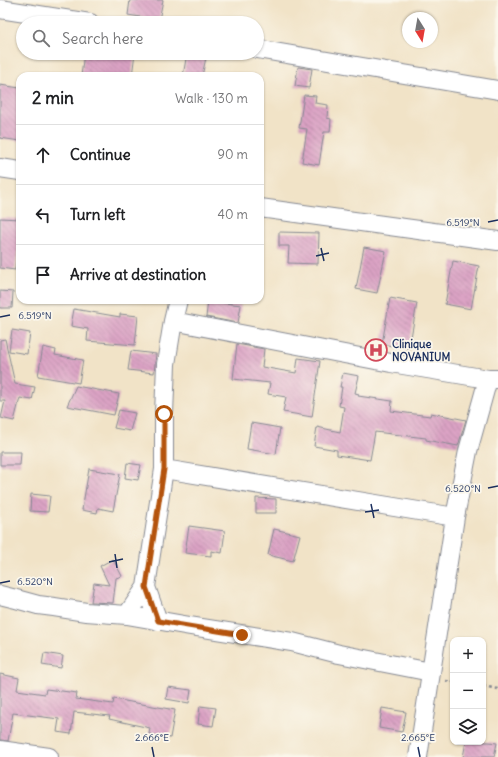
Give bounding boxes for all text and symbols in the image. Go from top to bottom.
north arrow [402,12,438,48]
search box [16,16,264,60]
icon: search [30,27,52,49]
text: Search here [62,29,143,48]
text: 2 min [32,87,74,109]
text: Walk · 130 m [175,90,248,107]
icon: ahead [32,144,54,166]
text: Continue [70,145,131,164]
text: 90 m [217,146,248,163]
icon: left [32,204,54,226]
text: Turn left [70,205,125,224]
text: 40 m [217,206,248,223]
text: 6.519°N [446,216,480,229]
icon: arrive [32,264,54,286]
text: Arrive at destination [70,265,206,284]
text: 6.519°N [18,309,52,322]
hospital icon: Clinique NOVANIUM [363,337,389,363]
place label: Clinique NOVANIUM [392,337,451,364]
route start [155,405,173,423]
text: 6.520°N [445,482,481,495]
text: 6.520°N [17,575,53,588]
route end [233,626,251,644]
map controls [450,637,486,745]
button: + [450,637,486,673]
button: − [450,673,486,709]
button: layers [450,709,486,745]
text: 2.666°E [135,731,169,744]
text: 2.665°E [401,731,435,744]

